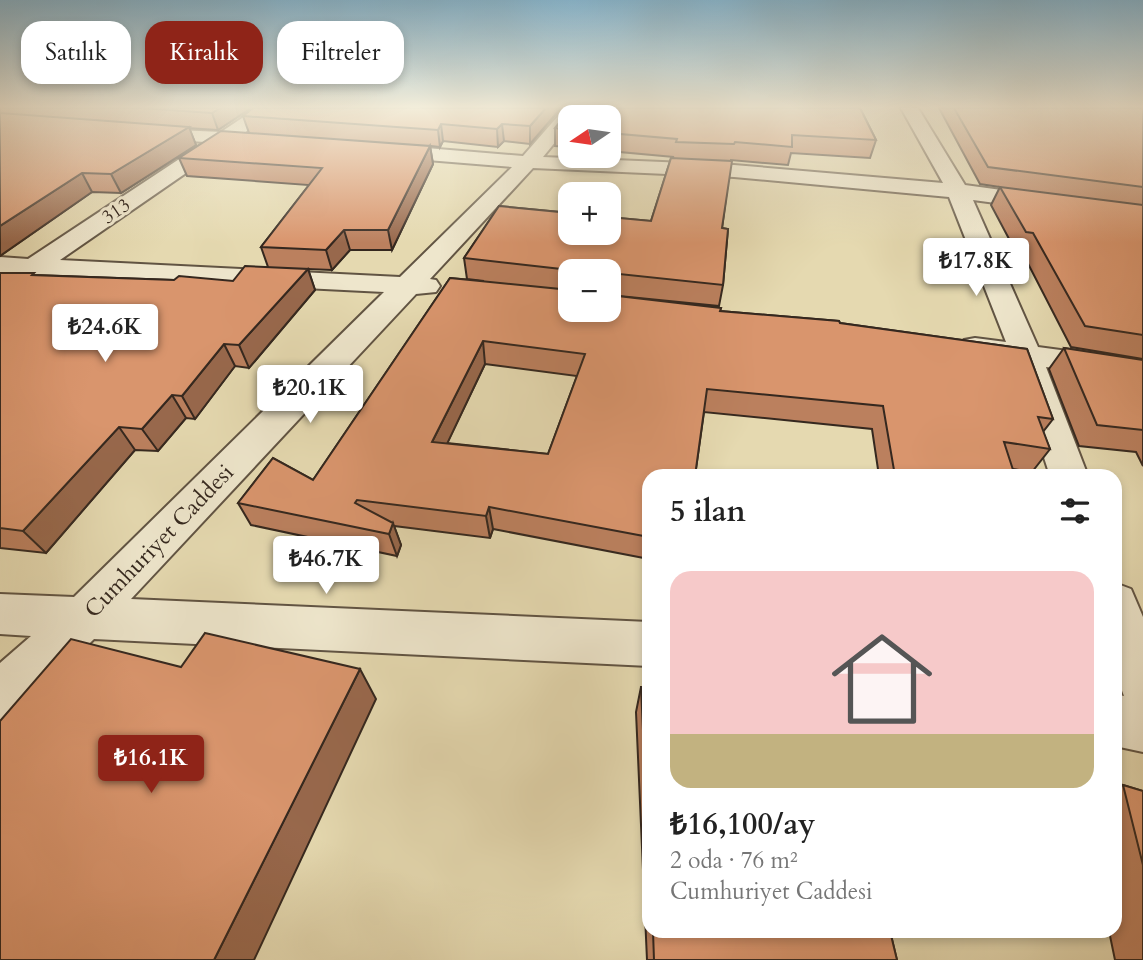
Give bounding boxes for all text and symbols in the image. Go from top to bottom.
chip: Satılık [21,21,131,84]
chip: Kiralık [145,21,263,84]
chip: Filtreler [277,21,404,84]
north arrow [558,105,621,168]
map controls [558,105,621,322]
button: + [558,182,621,245]
street label: 313 [97,192,135,230]
pin: ₺17.8K [919,238,1033,298]
text: ₺17.8K [939,245,1013,276]
button: − [558,259,621,322]
pin: ₺24.6K [48,304,162,364]
text: ₺24.6K [68,311,142,342]
pin: ₺20.1K [253,366,367,425]
text: ₺20.1K [273,372,347,403]
street label: Cumhuriyet Caddesi [78,457,240,625]
text: 5 ilan [670,491,746,532]
icon: filters [1056,492,1094,530]
pin: ₺46.7K [269,536,383,596]
text: ₺46.7K [289,543,363,574]
icon: home [819,616,945,742]
pin: ₺16.1K [94,736,208,795]
text: ₺16.1K [114,742,188,773]
text: ₺16,100/ay [670,804,815,845]
text: 2 oda · 76 m² [670,845,798,876]
text: Cumhuriyet Caddesi [670,876,872,907]

